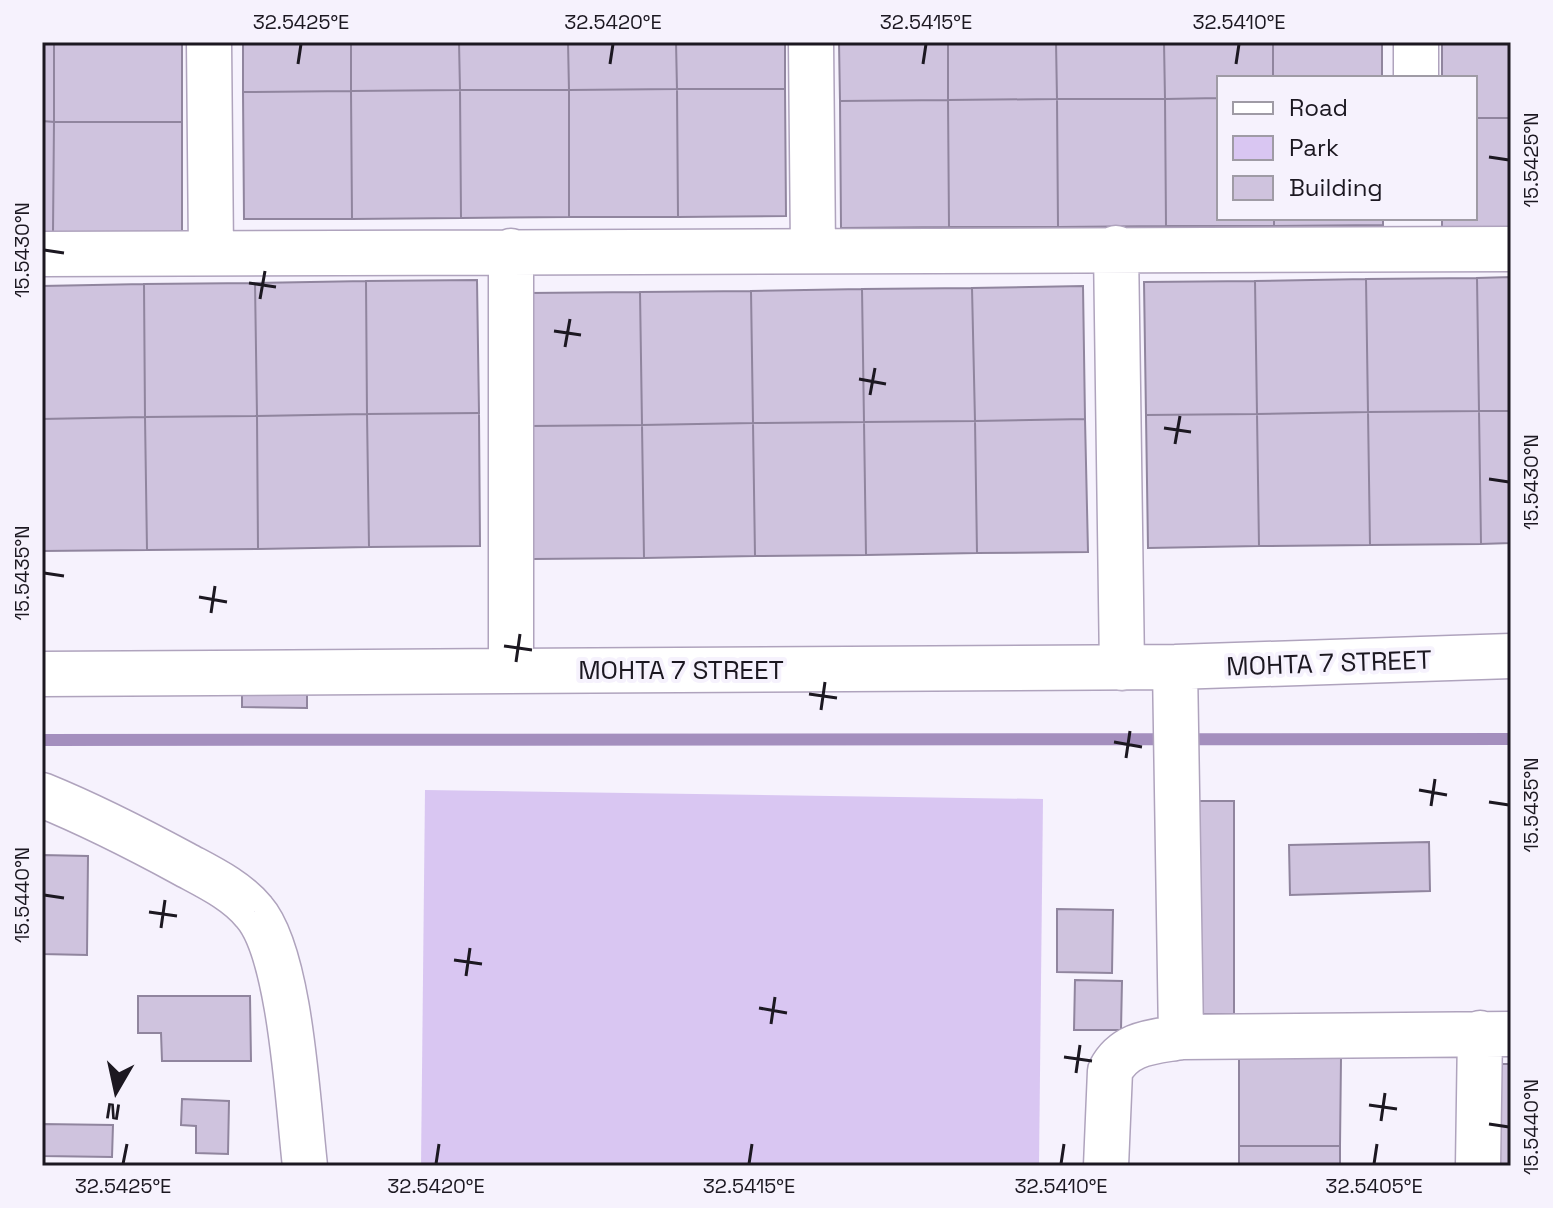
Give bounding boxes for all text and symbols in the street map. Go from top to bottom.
text: 32.5425°E [253,9,349,35]
text: 32.5420°E [564,9,662,35]
text: 32.5415°E [880,9,972,35]
text: 32.5410°E [1192,9,1286,35]
legend [1217,76,1477,220]
text: Road [1289,92,1348,123]
text: 15.5425°N [1518,113,1544,207]
text: Park [1289,132,1339,163]
text: Building [1289,172,1383,203]
text: 15.5430°N [9,202,35,298]
text: 15.5430°N [1518,434,1544,530]
text: 15.5435°N [9,526,35,620]
street label: MOHTA 7 STREET [1226,642,1432,684]
street label: MOHTA 7 STREET [578,653,784,687]
text: 15.5435°N [1518,758,1544,852]
text: 15.5440°N [9,847,35,943]
north arrow [76,1052,156,1132]
text: 15.5440°N [1518,1079,1544,1175]
text: N [103,1097,122,1127]
text: 32.5425°E [75,1173,171,1199]
text: 32.5420°E [387,1173,485,1199]
text: 32.5415°E [703,1173,795,1199]
text: 32.5410°E [1014,1173,1108,1199]
text: 32.5405°E [1325,1173,1423,1199]

